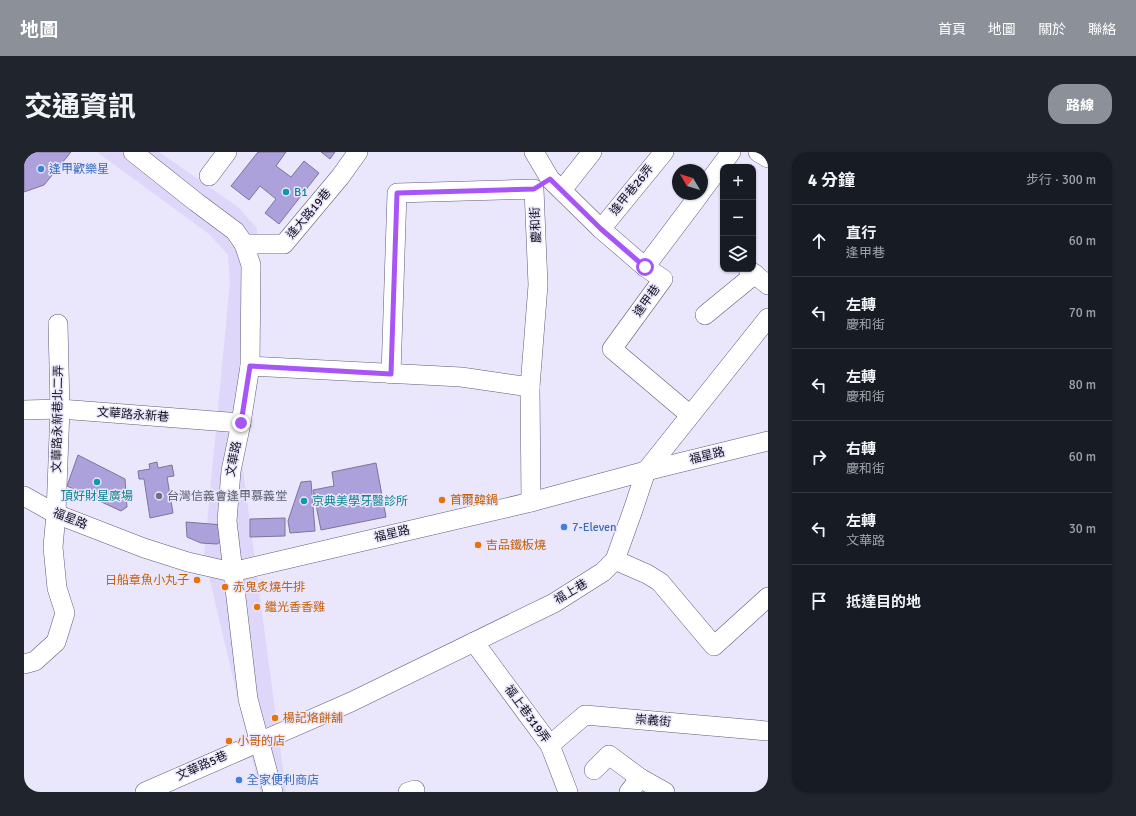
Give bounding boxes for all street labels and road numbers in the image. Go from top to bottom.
street label: 逢甲巷26弄 [607,162,657,218]
street label: 逢大路19巷 [284,186,334,242]
street label: 慶和街 [528,207,544,243]
street label: 逢甲巷 [630,282,664,320]
street label: 文華路永新巷北二弄 [50,365,66,473]
street label: 文華路永新巷 [97,405,169,425]
street label: 文華路 [223,440,245,478]
street label: 福星路 [688,444,726,468]
street label: 福星路 [50,505,90,533]
street label: 福星路 [373,523,411,545]
street label: 福上巷 [552,576,590,608]
street label: 福上巷319弄 [501,682,553,746]
street label: 崇義街 [634,712,672,730]
street label: 文華路5巷 [174,748,230,784]

